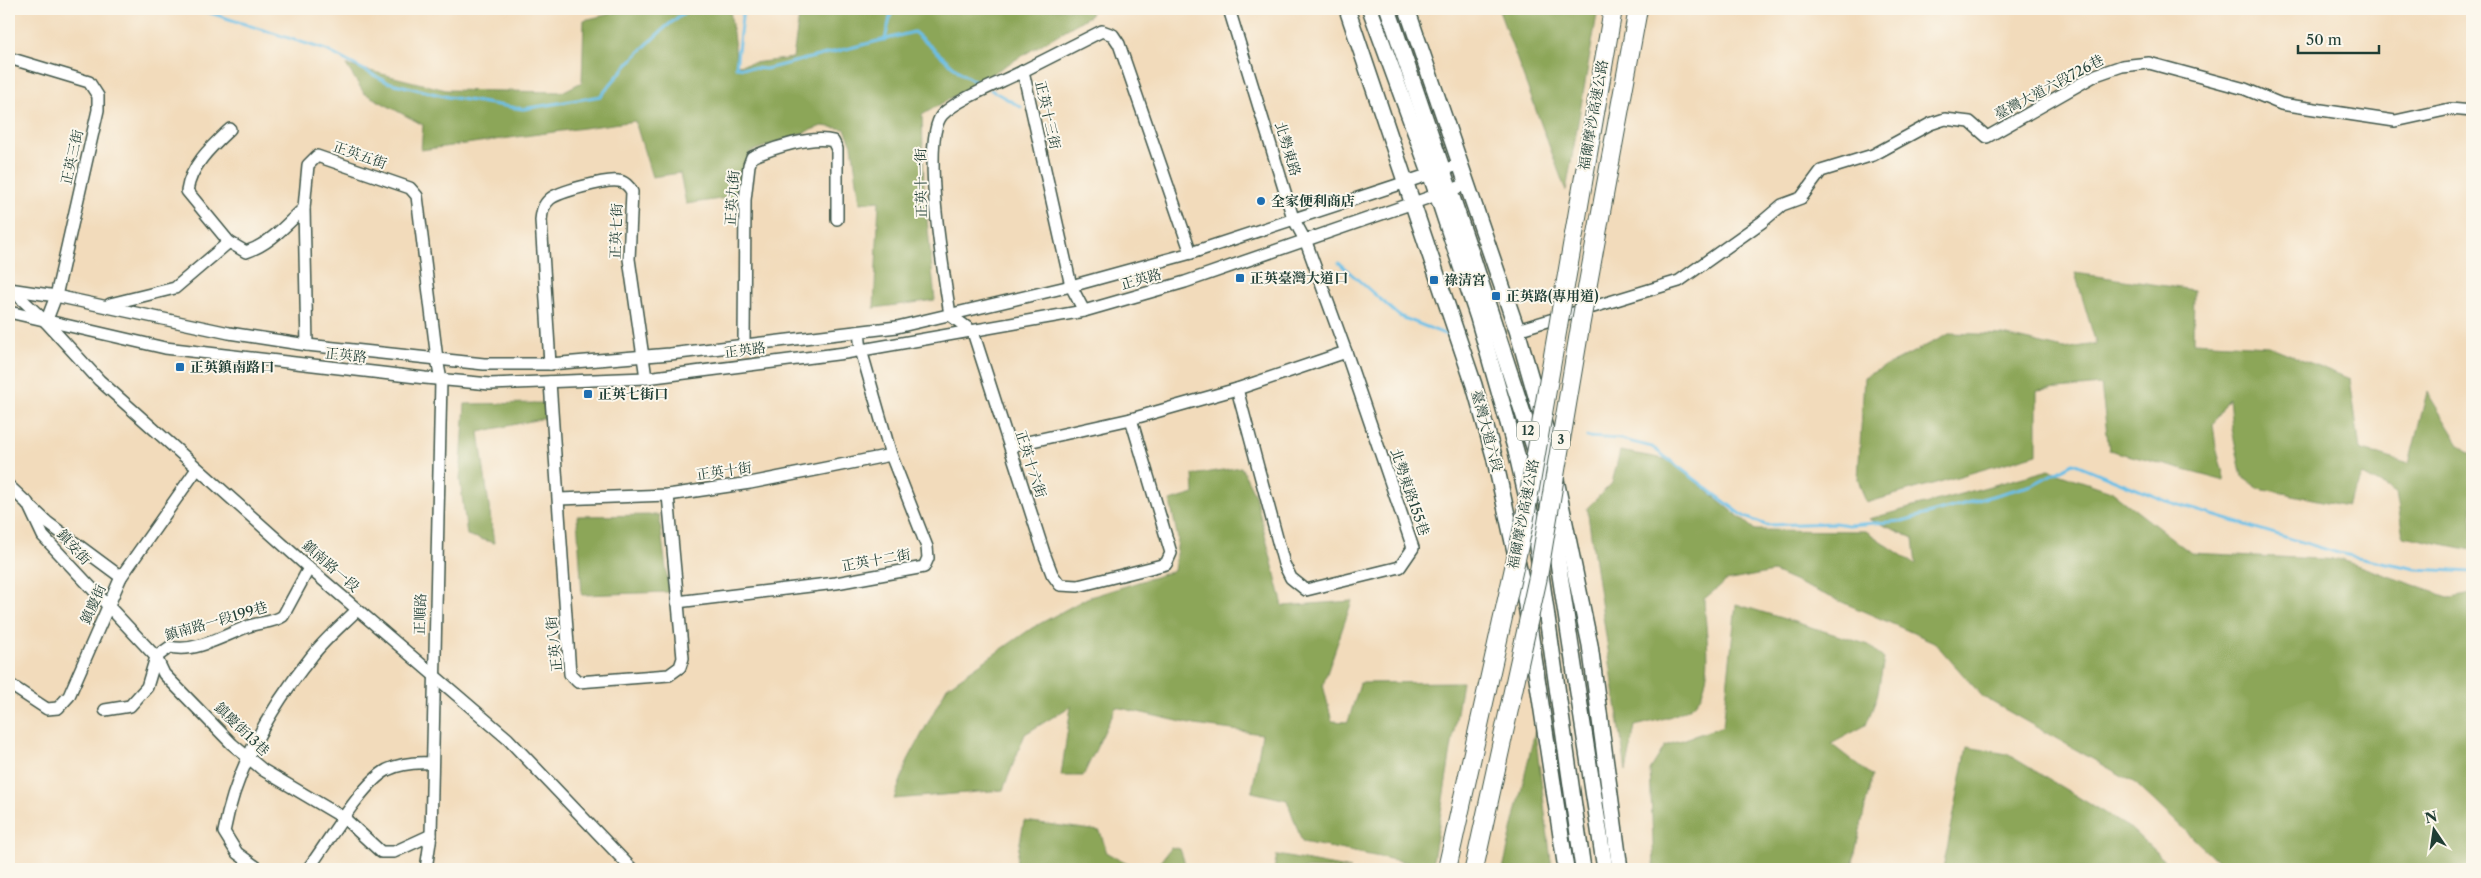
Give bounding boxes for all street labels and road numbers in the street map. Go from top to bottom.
street label: 臺灣大道六段726巷 [1991,51,2107,123]
street label: 福爾摩沙高速公路 [1574,58,1612,172]
street label: 正英十三街 [1031,79,1065,151]
street label: 北勢東路 [1271,120,1305,178]
street label: 正英三街 [57,128,87,186]
street label: 正英五街 [331,137,389,173]
street label: 正英十一街 [911,148,931,218]
street label: 正英九街 [721,169,743,227]
street label: 正英七街 [606,203,626,259]
street label: 正英路 [1118,265,1164,293]
street label: 正英路 [723,339,767,361]
street label: 正英路 [324,344,368,366]
street label: 臺灣大道六段 [1467,388,1507,474]
road number: 12 [1517,422,1539,441]
street label: 正英十六街 [1012,428,1050,500]
road number: 3 [1552,430,1570,450]
street label: 北勢東路155巷 [1387,446,1433,538]
street label: 福爾摩沙高速公路 [1503,457,1543,571]
street label: 正英十街 [695,458,753,484]
street label: 鎮安街 [53,525,95,569]
street label: 鎮南路一段 [299,536,363,596]
street label: 正英十二街 [840,545,912,575]
street label: 鎮慶街 [76,581,110,627]
street label: 正順路 [410,593,430,635]
street label: 鎮南路一段199巷 [162,598,270,644]
street label: 正英八街 [542,615,566,673]
street label: 鎮慶街13巷 [211,698,273,760]

